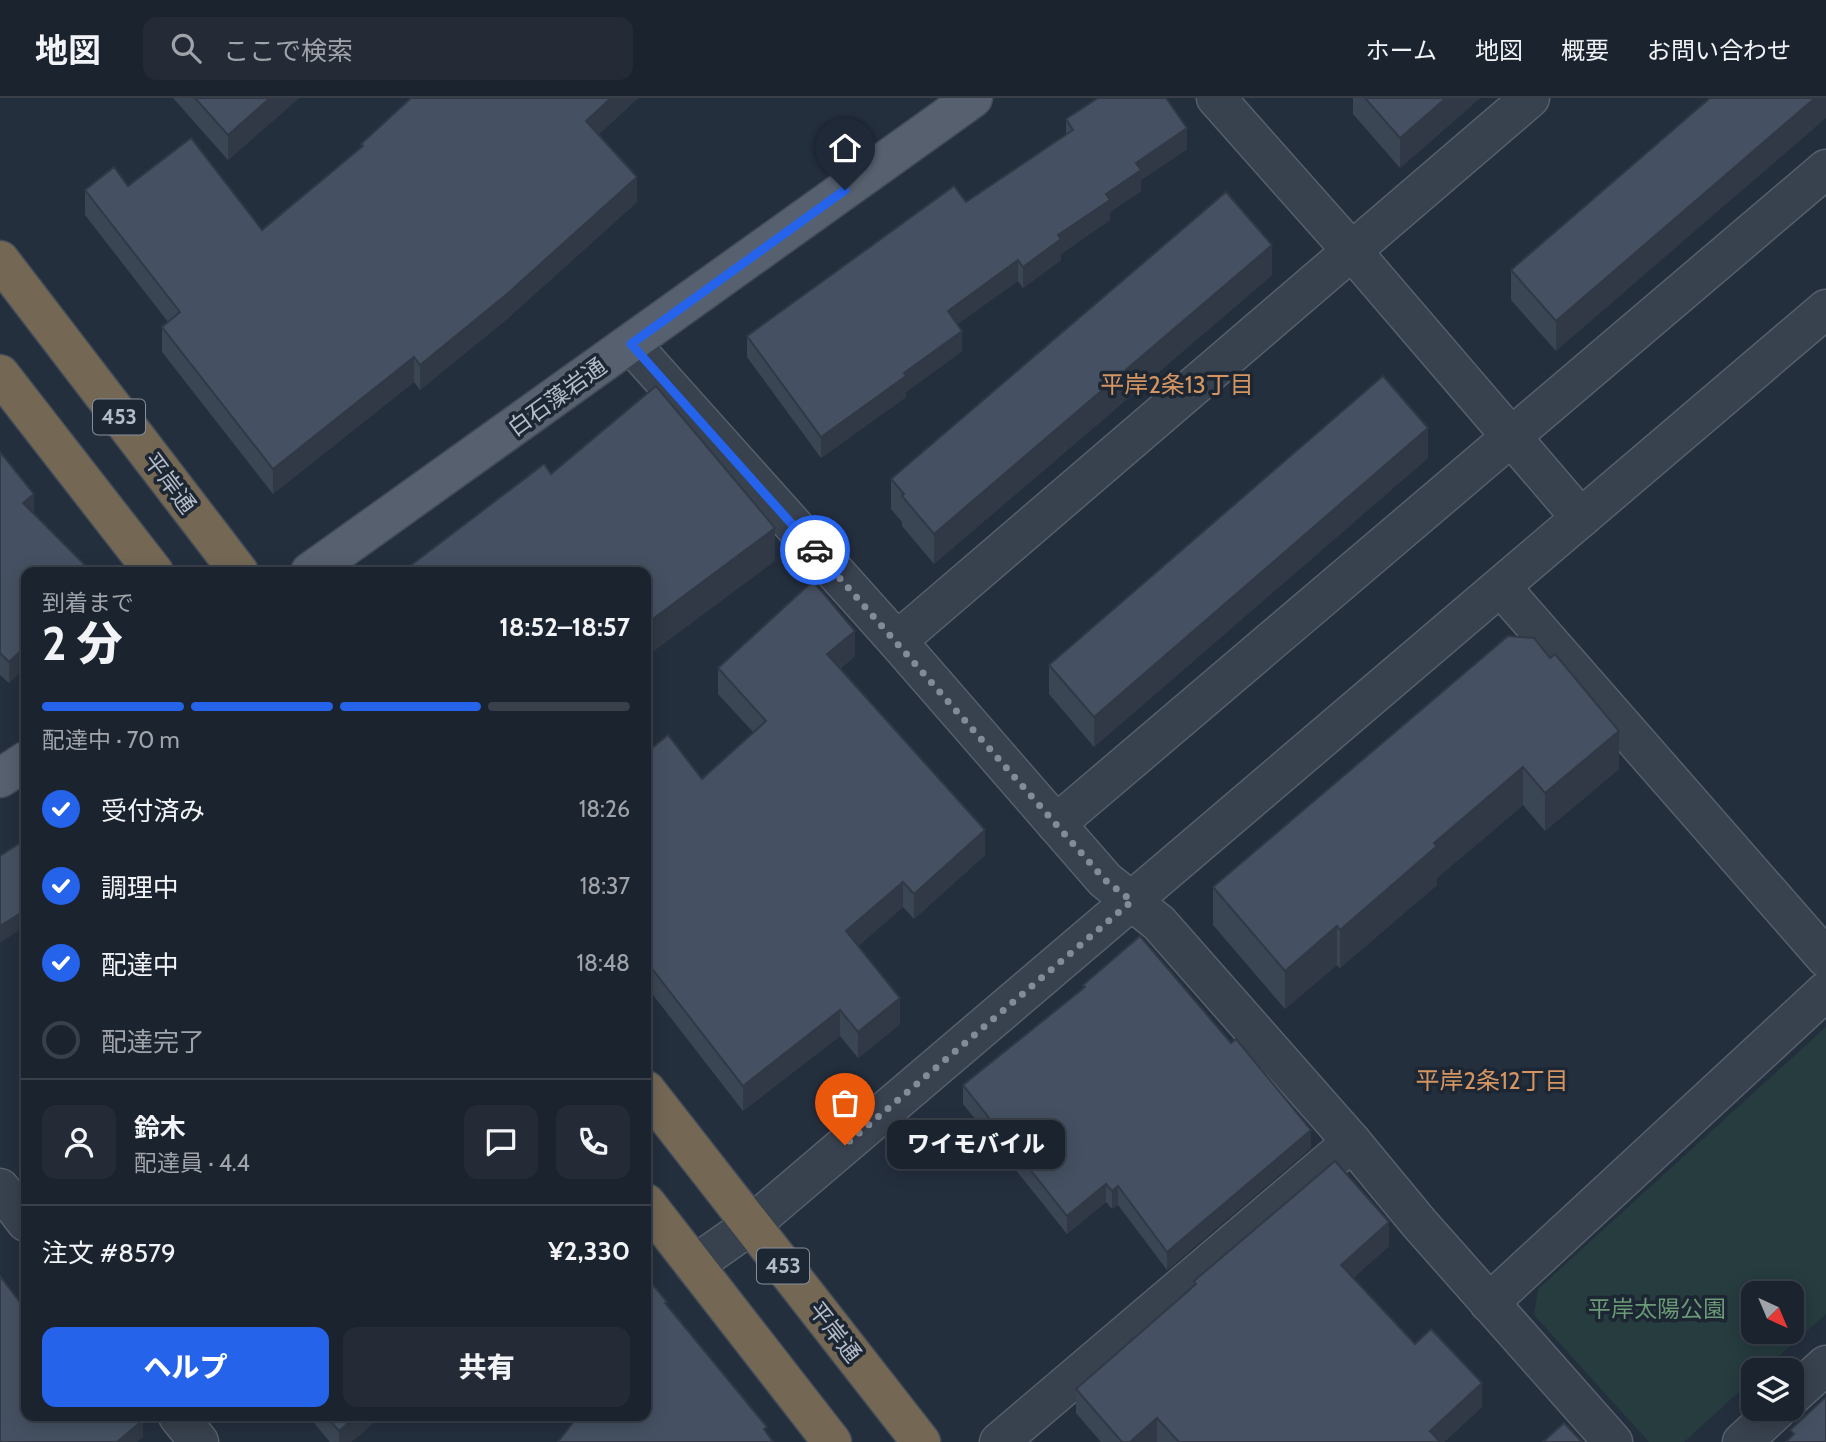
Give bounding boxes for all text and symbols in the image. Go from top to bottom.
search box [143,17,633,80]
icon: search [167,29,205,67]
text: 地図 [35,30,101,70]
text: ここで検索 [223,35,353,67]
text: ホーム [1366,36,1437,65]
text: 地図 [1475,36,1523,65]
text: 概要 [1561,36,1609,65]
text: お問い合わせ [1647,36,1791,65]
pin [815,118,875,190]
icon: home [826,129,864,167]
street label: 白石藻岩通 [502,352,612,442]
district label: 平岸2条13丁目 [1100,370,1254,399]
road number: 453 [93,400,145,434]
street label: 平岸通 [138,447,202,519]
courier [780,515,850,585]
icon: car [796,531,834,569]
text: 到着まで [42,589,134,617]
text: 18:52–18:57 [499,611,630,643]
text: 2 分 [42,616,123,672]
text: 配達中 · 70 m [42,726,180,754]
icon: check [42,790,80,828]
text: 受付済み [101,795,205,827]
text: 18:26 [579,795,630,823]
icon: check [42,867,80,905]
text: 調理中 [101,872,179,904]
text: 18:37 [580,872,630,900]
icon: check [42,944,80,982]
text: 配達中 [101,949,179,981]
text: 18:48 [577,949,630,977]
text: 配達完了 [101,1026,205,1058]
district label: 平岸2条12丁目 [1416,1066,1568,1095]
pin [815,1073,875,1145]
icon: bag [826,1084,864,1122]
button: person [42,1105,116,1179]
button: chat [464,1105,538,1179]
button: phone [556,1105,630,1179]
text: 鈴木 [134,1112,186,1144]
callout: ワイモバイル [887,1121,1066,1170]
text: ワイモバイル [907,1130,1045,1158]
text: 配達員 · 4.4 [134,1149,250,1177]
text: ¥2,330 [548,1235,630,1267]
text: 注文 #8579 [42,1237,176,1269]
road number: 453 [757,1248,809,1284]
north arrow [1741,1281,1804,1344]
map controls [1741,1281,1804,1421]
park label: 平岸太陽公園 [1588,1295,1726,1323]
street label: 平岸通 [803,1296,867,1368]
button: ヘルプ [42,1327,329,1407]
button: 共有 [343,1327,630,1407]
button: layers [1741,1358,1804,1421]

